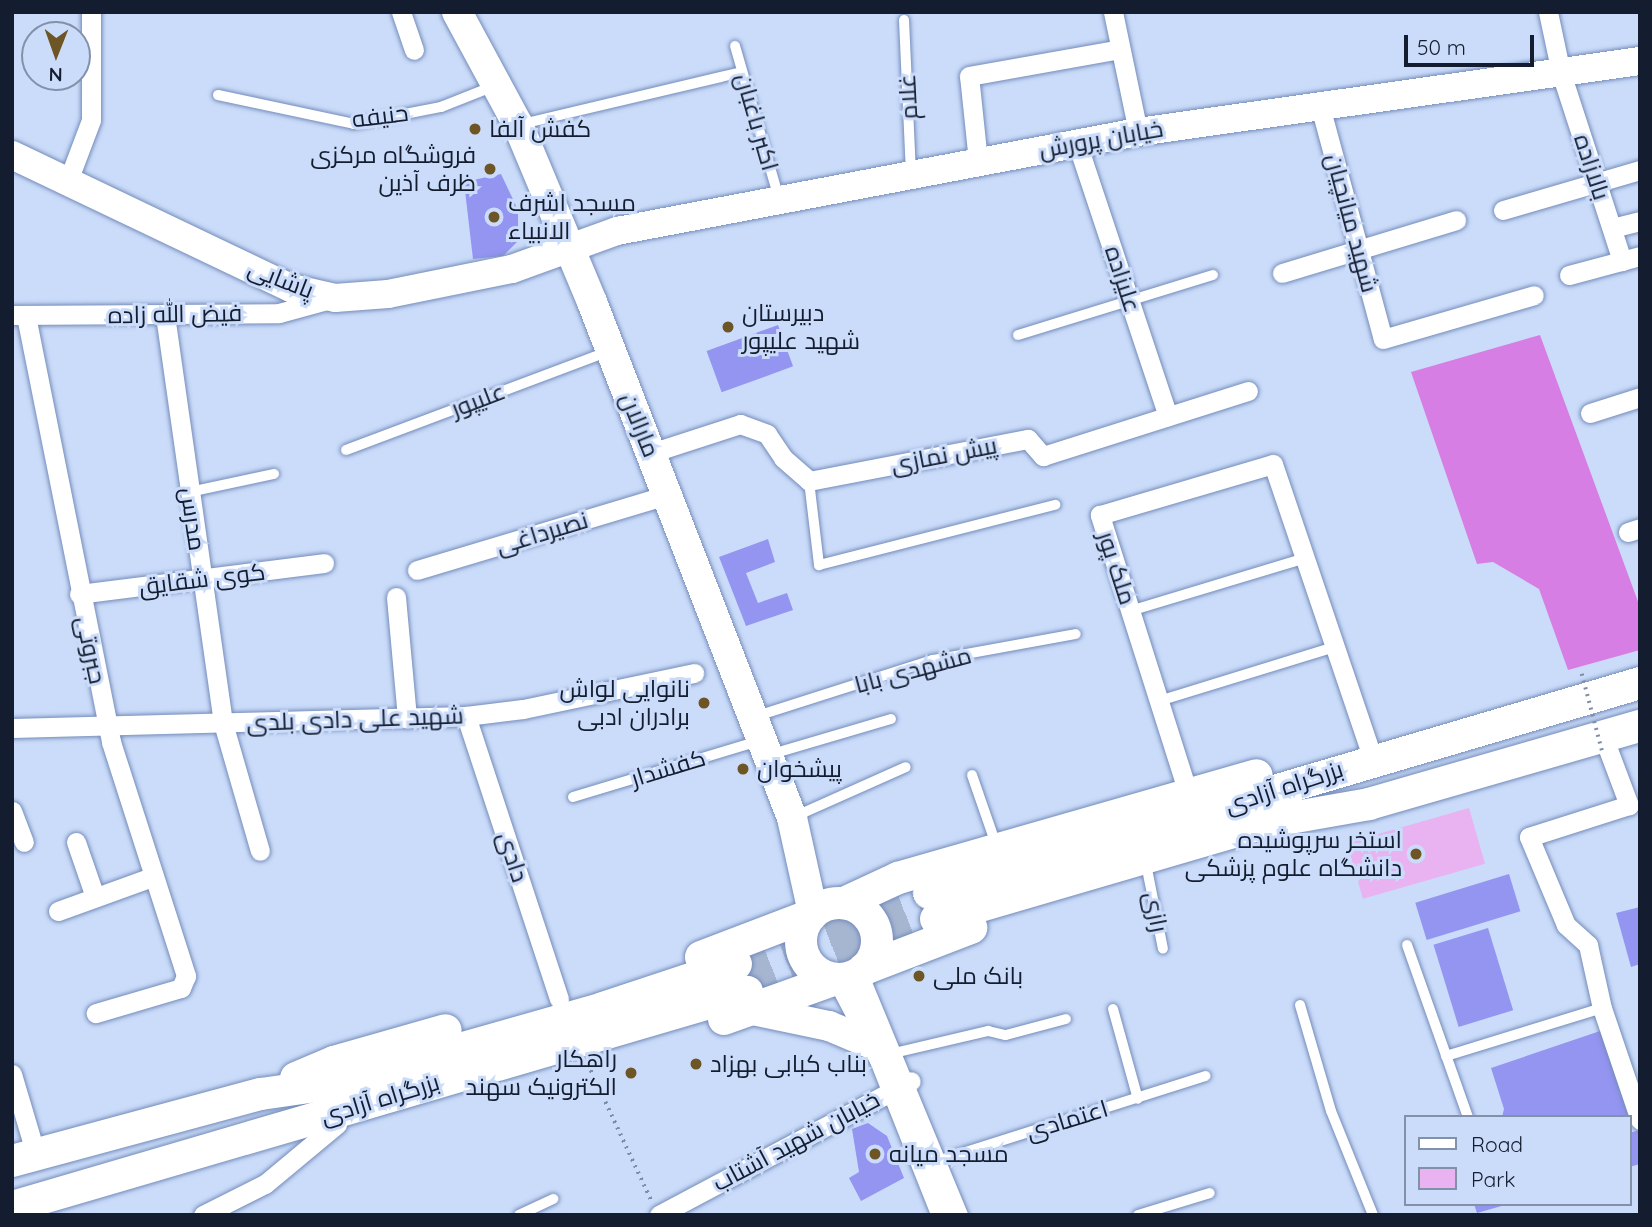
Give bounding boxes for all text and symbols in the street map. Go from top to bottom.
north arrow [21,21,91,91]
scale bar [1407,21,1536,65]
text: 50 m [1417,34,1466,60]
text: N [48,63,63,87]
street label: اکبر باغبان [729,70,785,174]
street label: غلام [892,74,924,120]
street label: حنیفه [350,98,410,134]
street label: خیابان پرورش [1037,114,1165,164]
place label: کفش آلفا [489,115,591,143]
marker: کفش آلفا [467,121,483,137]
street label: بالازاده [1568,131,1616,203]
place label: فروشگاه مرکزی ظرف آذین [310,141,476,197]
street label: شهید میانچیان [1320,150,1384,296]
marker: فروشگاه مرکزی ظرف آذین [482,161,498,177]
place label: مسجد اشرف الانبیاء [508,189,636,245]
marker: مسجد اشرف الانبیاء [486,209,502,225]
street label: علیزاده [1099,242,1147,316]
street label: پاشایی [244,253,318,305]
street label: فیض الله زاده [108,298,242,330]
place label: دبیرستان شهید علیپور [742,299,860,355]
marker: دبیرستان شهید علیپور [720,319,736,335]
street label: علیپور [447,377,509,423]
street label: مارالان [614,389,666,461]
street label: پیش نمازی [889,431,999,479]
street label: مدرس [174,485,212,553]
street label: نصیرداغی [493,505,591,561]
street label: ملک پور [1092,528,1142,608]
street label: کوی شقایق [137,557,267,601]
street label: جبروتی [70,614,112,686]
street label: مشهدی بابا [851,641,975,699]
place label: نانوایی لواش برادران ادبی [560,675,690,731]
marker: نانوایی لواش برادران ادبی [696,695,712,711]
street label: شهید علی دادی بلدی [246,701,464,737]
street label: کفشدار [627,743,709,793]
street label: بزرگراه آزادی [1221,754,1347,820]
place label: پیشخوان [757,755,842,783]
marker: پیشخوان [735,761,751,777]
place label: استخر سرپوشیده دانشگاه علوم پزشکی [1185,826,1402,882]
street label: دادی [491,828,535,886]
marker: استخر سرپوشیده دانشگاه علوم پزشکی [1408,846,1424,862]
street label: رازی [1138,889,1174,935]
place label: بانک ملی [933,962,1023,990]
marker: بانک ملی [911,968,927,984]
place label: راهکار الکترونیک سهند [466,1045,617,1101]
place label: بناب کبابی بهزاد [710,1050,867,1078]
marker: بناب کبابی بهزاد [688,1056,704,1072]
marker: راهکار الکترونیک سهند [623,1065,639,1081]
street label: بزرگراه آزادی [317,1067,443,1131]
street label: خیابان شهید آشتاب [708,1085,884,1197]
street label: اعتمادی [1023,1094,1111,1146]
legend [1404,1115,1631,1206]
text: Road [1471,1131,1523,1157]
place label: مسجد میانه [889,1140,1009,1168]
marker: مسجد میانه [867,1146,883,1162]
text: Park [1471,1166,1515,1192]

